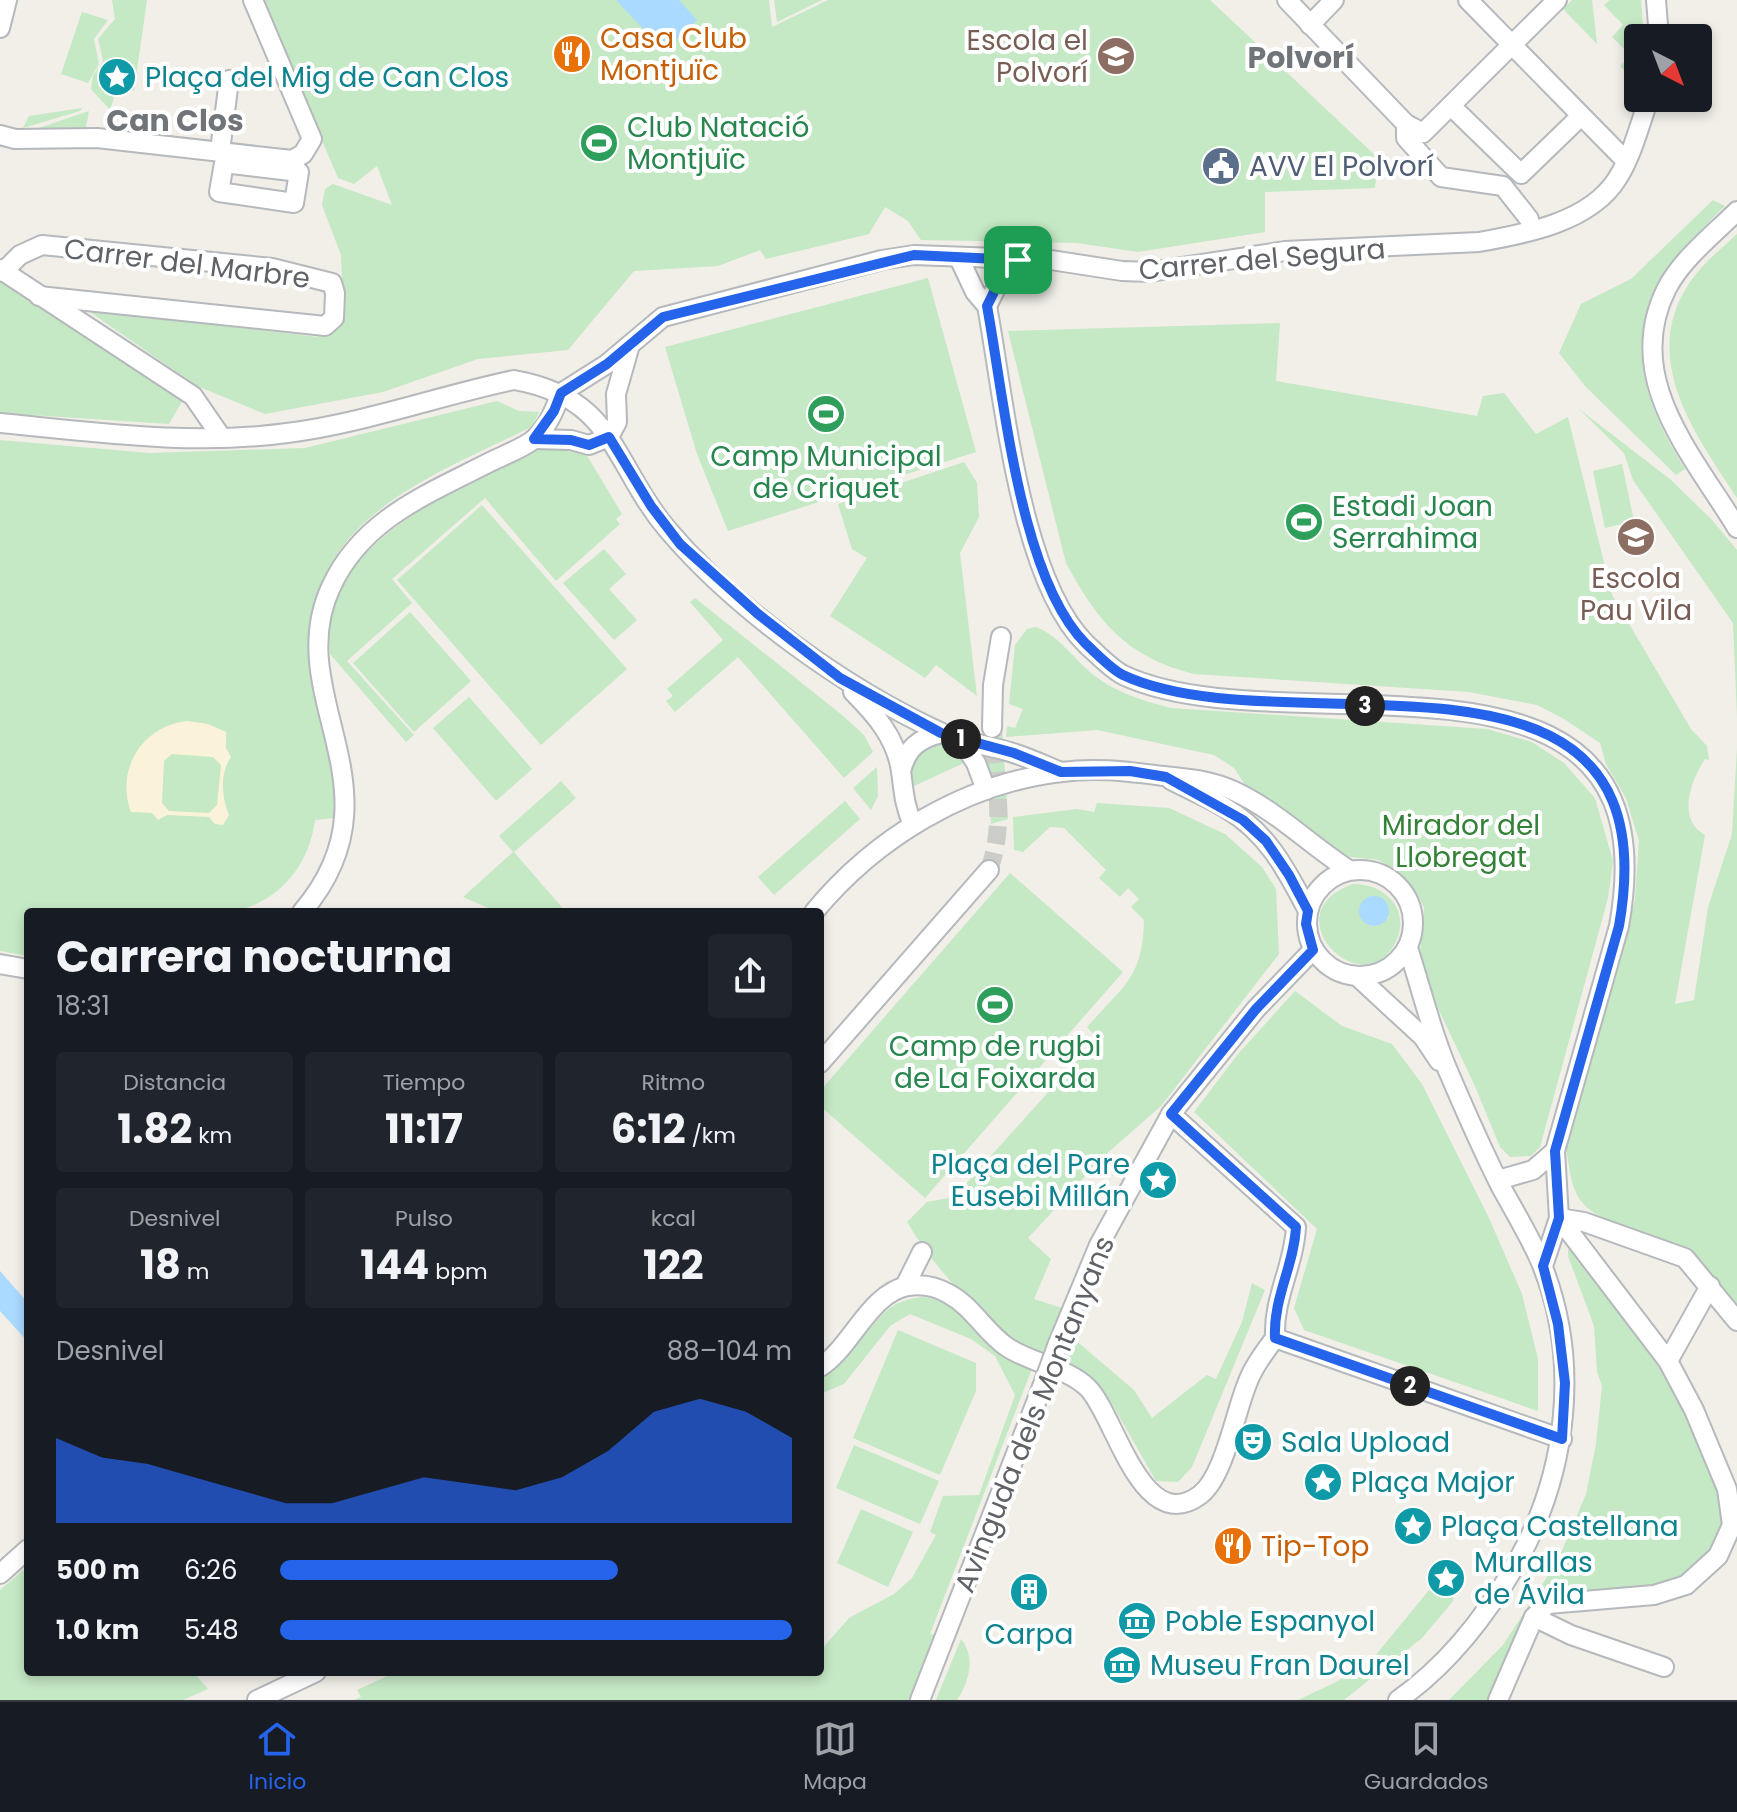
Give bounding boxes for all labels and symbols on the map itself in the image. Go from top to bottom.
place label: Casa Club Montjuïc [600,19,747,90]
place label: Escola el Polvorí [967,21,1088,92]
north arrow [1624,24,1712,112]
restaurant icon: Casa Club Montjuïc [551,33,593,75]
school or university icon: Escola el Polvorí [1095,35,1137,77]
district label: Polvorí [1247,36,1355,79]
place icon: Plaça del Mig de Can Clos [96,56,138,98]
place label: Plaça del Mig de Can Clos [145,58,509,97]
district label: Can Clos [106,99,244,142]
place label: Club Natació Montjuïc [627,108,809,179]
sports icon: Club Natació Montjuïc [578,122,620,164]
public building icon: AVV El Polvorí [1200,145,1242,187]
place label: AVV El Polvorí [1249,147,1434,186]
pin [984,226,1052,294]
street label: Carrer del Marbre [62,229,312,298]
street label: Carrer del Segura [1137,229,1387,290]
sports icon: Camp Municipal de Criquet [805,393,847,435]
place label: Camp Municipal de Criquet [710,437,942,508]
place label: Estadi Joan Serrahima [1332,487,1493,558]
sports icon: Estadi Joan Serrahima [1283,501,1325,543]
school or university icon: Escola Pau Vila [1615,516,1657,558]
place label: Escola Pau Vila [1580,559,1692,630]
pin: 3 [1345,686,1385,726]
pin: 1 [941,719,981,759]
park label: Mirador del Llobregat [1382,806,1540,877]
sports icon: Camp de rugbi de La Foixarda [974,984,1016,1026]
place label: Camp de rugbi de La Foixarda [889,1027,1101,1098]
place label: Plaça del Pare Eusebi Millán [931,1145,1130,1216]
place icon: Plaça del Pare Eusebi Millán [1137,1159,1179,1201]
street label: Avinguda dels Montanyans [945,1230,1124,1598]
pin: 2 [1390,1366,1430,1406]
theatre icon: Sala Upload [1232,1421,1274,1463]
place label: Sala Upload [1281,1423,1450,1462]
place icon: Plaça Major [1302,1461,1344,1503]
place label: Plaça Major [1351,1463,1515,1502]
place icon: Plaça Castellana [1392,1505,1434,1547]
place label: Plaça Castellana [1441,1507,1679,1546]
restaurant icon: Tip-Top [1212,1525,1254,1567]
place label: Tip-Top [1261,1527,1369,1566]
place label: Murallas de Ávila [1474,1543,1593,1614]
place icon: Murallas de Ávila [1425,1557,1467,1599]
building icon: Carpa [1008,1571,1050,1613]
museum icon: Poble Espanyol [1116,1600,1158,1642]
place label: Poble Espanyol [1165,1602,1375,1641]
place label: Carpa [985,1615,1073,1654]
museum icon: Museu Fran Daurel [1101,1644,1143,1686]
place label: Museu Fran Daurel [1150,1646,1410,1685]

